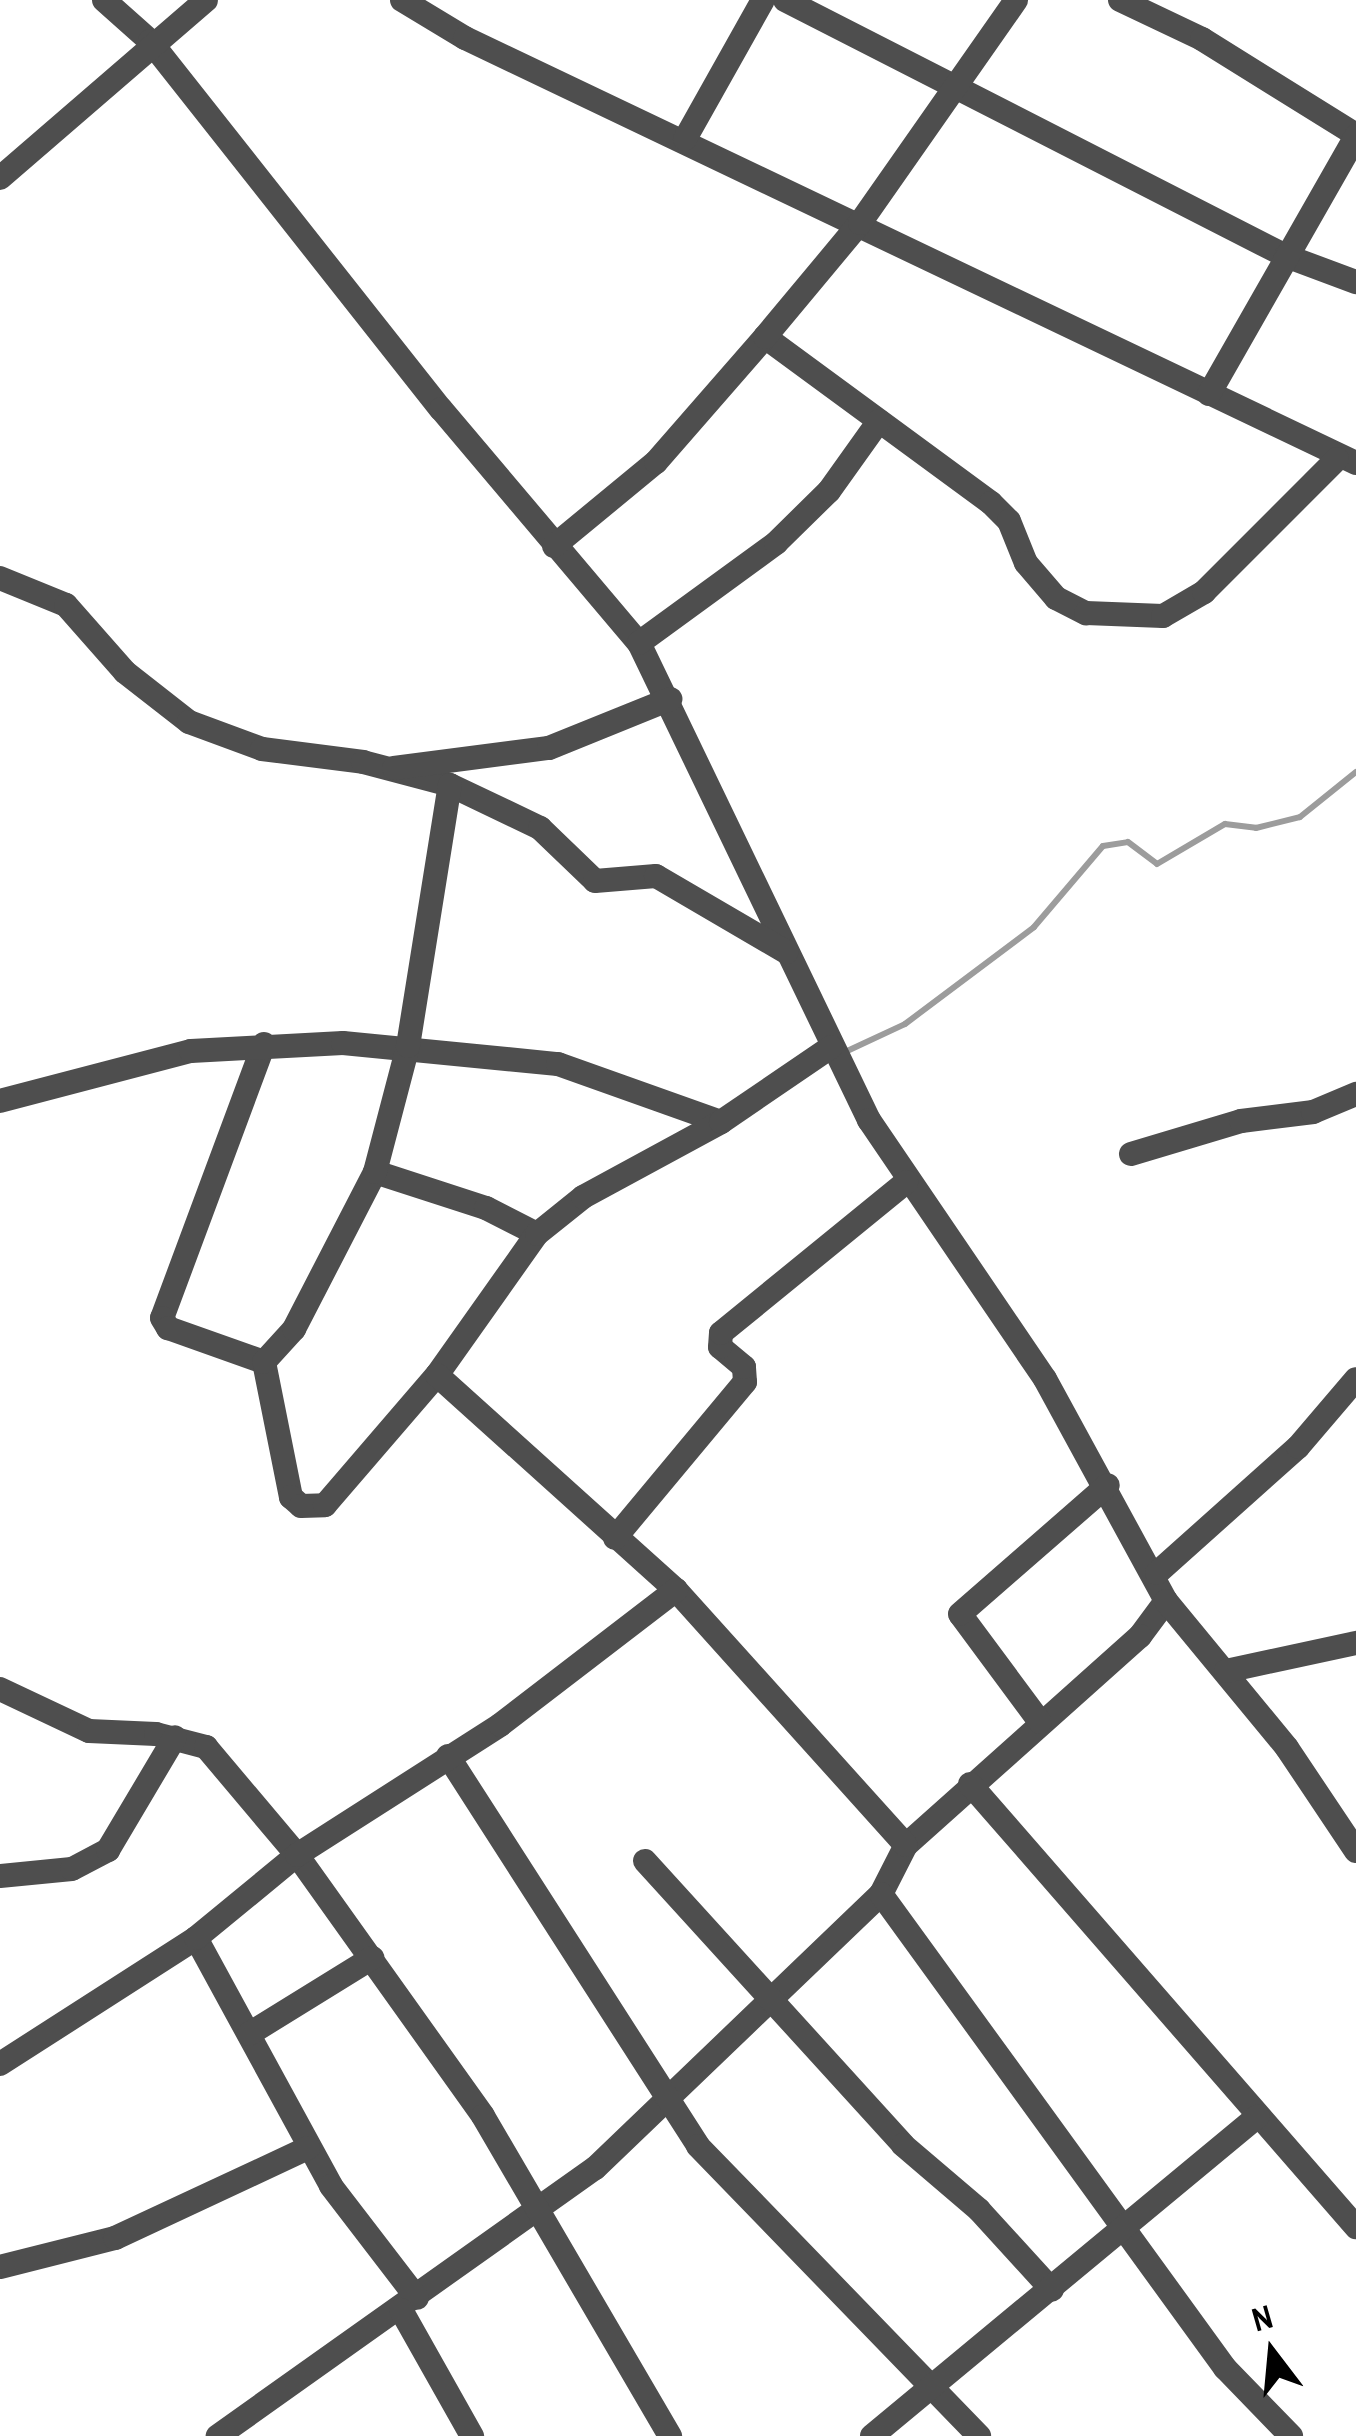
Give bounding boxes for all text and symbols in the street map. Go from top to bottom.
north arrow [1212,2292,1332,2412]
text: N [1247,2294,1278,2341]

